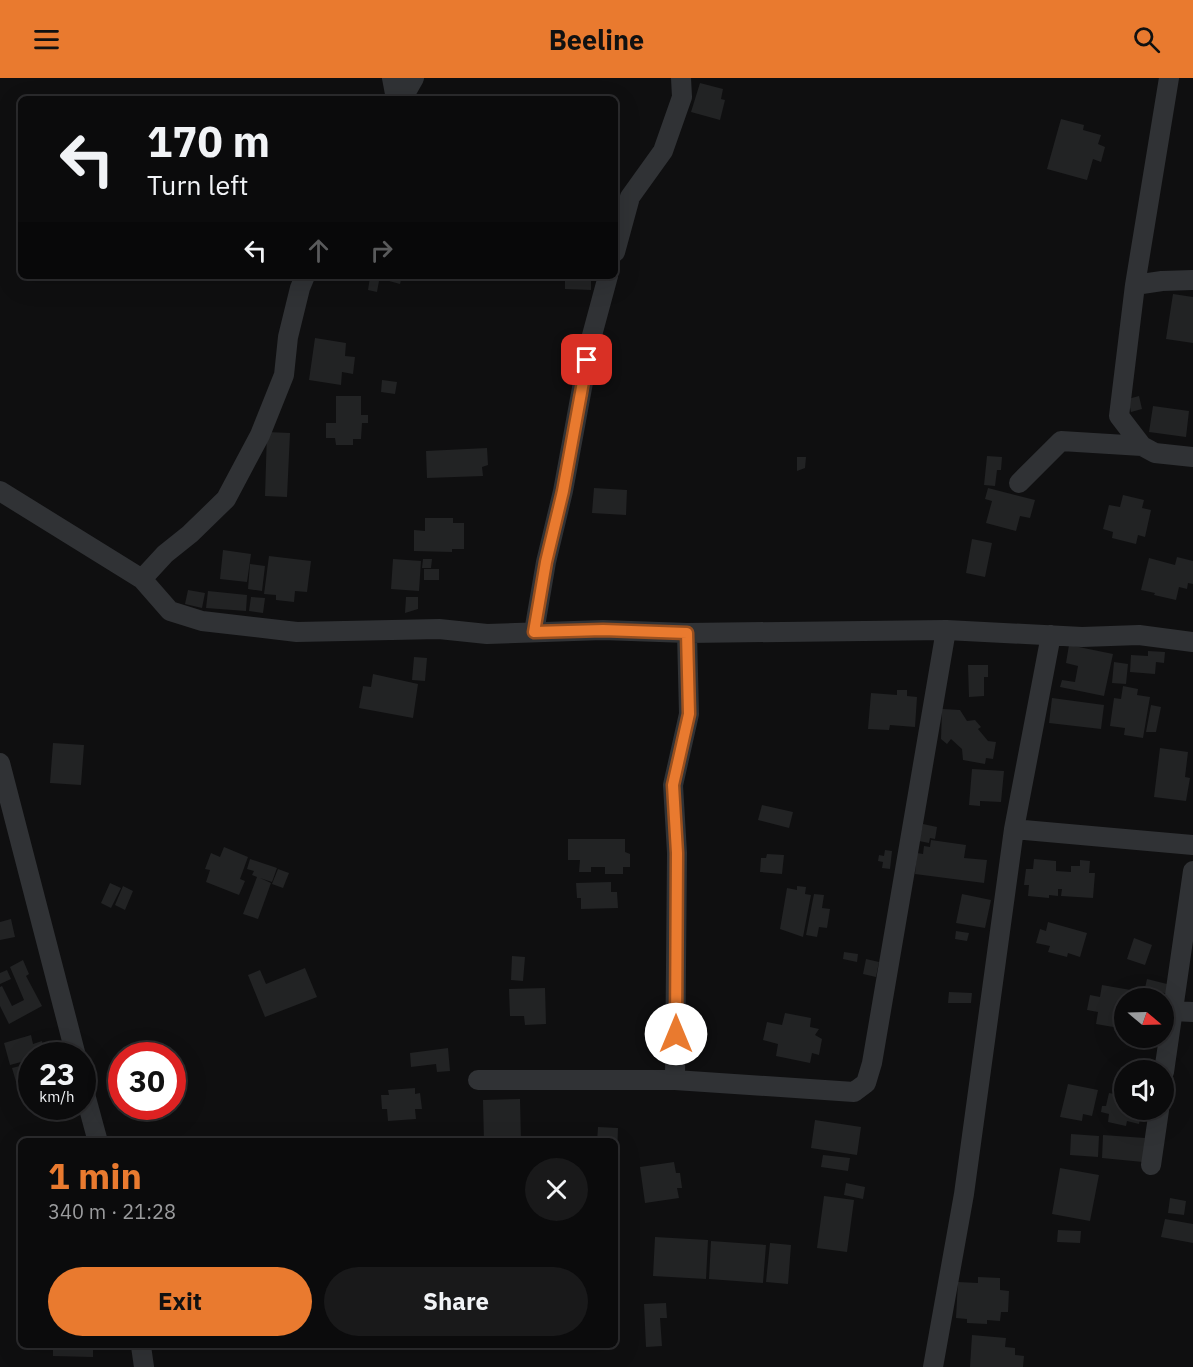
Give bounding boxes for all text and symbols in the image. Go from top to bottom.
text: Beeline [549,22,644,57]
icon: menu [30,23,63,56]
icon: search [1130,23,1163,56]
text: 170 m [147,114,270,169]
icon: left [48,120,126,198]
text: Turn left [147,167,248,202]
icon: left [239,234,272,267]
icon: ahead [302,234,335,267]
icon: right [365,234,398,267]
pin [561,334,612,385]
icon: arrive [570,343,603,376]
north arrow [1114,988,1174,1048]
map controls [1114,988,1174,1120]
position arrow [644,1002,708,1066]
speed limit sign: 30 [108,1042,186,1120]
text: 23 [39,1054,75,1093]
button: sound [1114,1060,1174,1120]
text: km/h [39,1087,75,1106]
text: 1 min [48,1152,142,1199]
button: close [525,1158,588,1221]
text: 340 m · 21:28 [48,1198,176,1225]
button: Exit [48,1267,312,1336]
button: Share [324,1267,588,1336]

